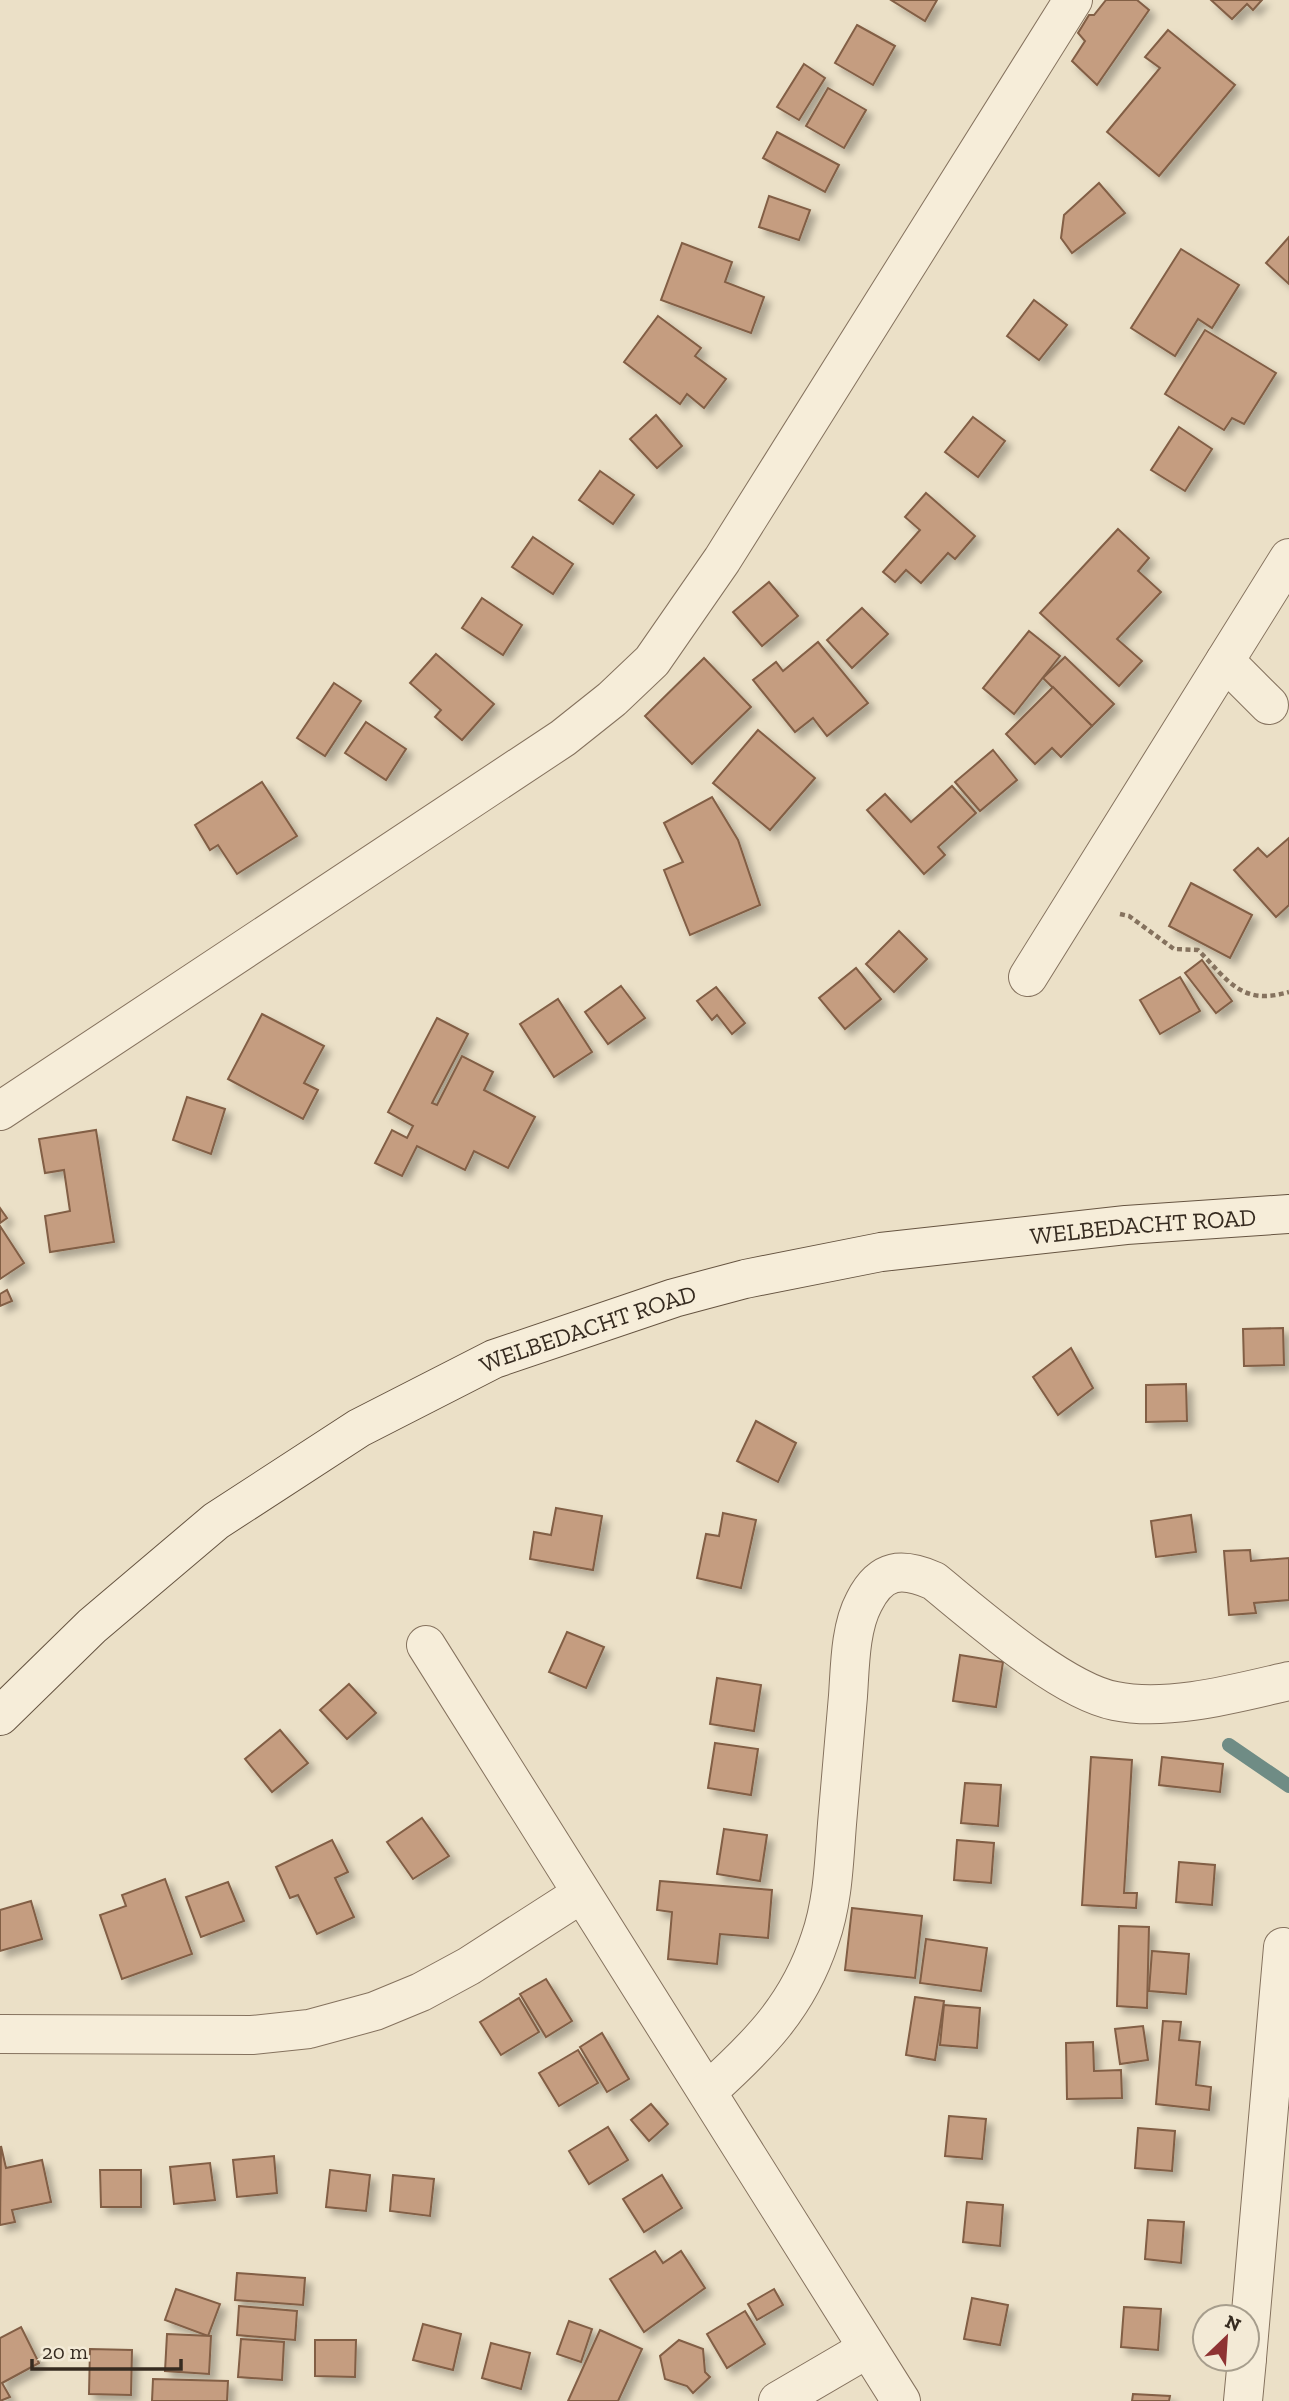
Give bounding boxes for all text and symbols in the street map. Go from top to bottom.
street label: WELBEDACHT ROAD [1028,1202,1257,1250]
street label: WELBEDACHT ROAD [474,1278,699,1379]
north arrow [1191,2303,1261,2373]
text: N [1222,2310,1244,2337]
scale bar [32,2328,180,2372]
text: 20 m [42,2339,88,2364]

